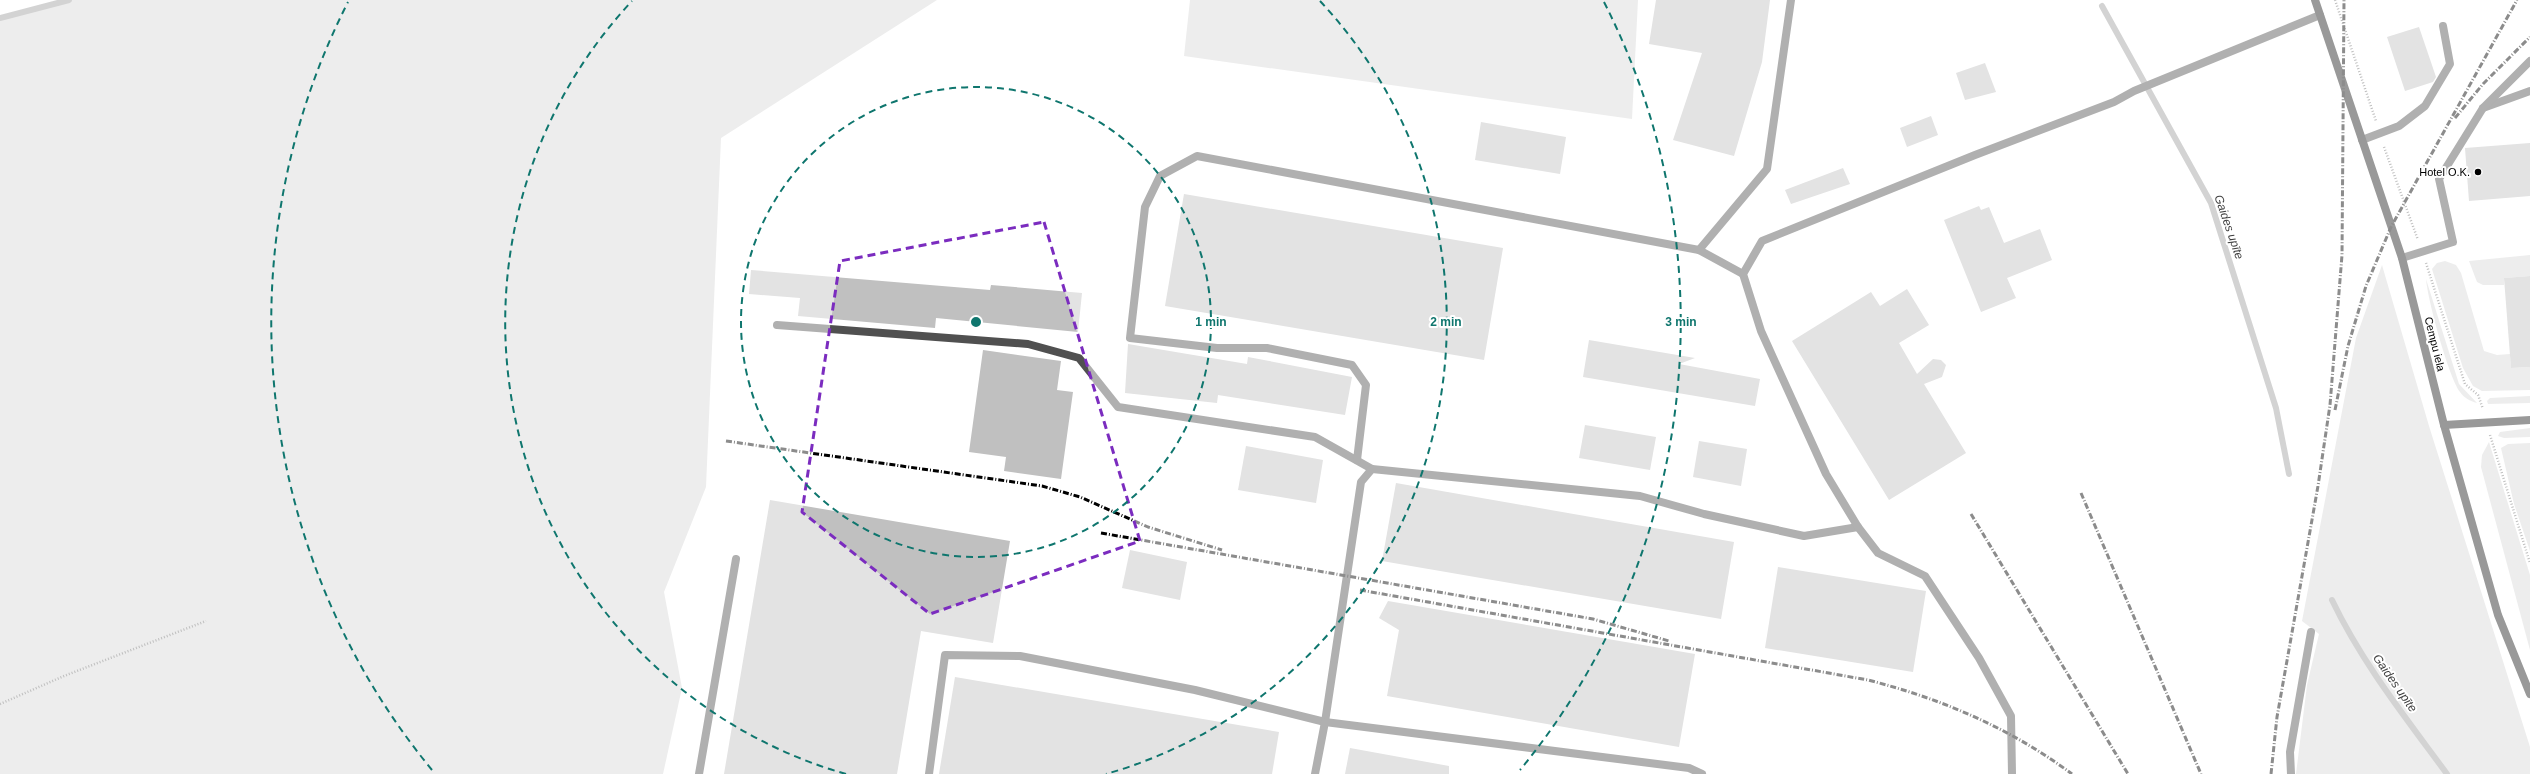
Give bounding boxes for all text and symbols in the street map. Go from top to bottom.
place label: Hotel O.K. [2419,166,2470,178]
marker: Hotel O.K. [2473,167,2483,177]
water label: Gaides upīte [2211,193,2247,261]
centre of rings [969,315,983,329]
text: 1 min [1195,315,1227,329]
text: 2 min [1430,315,1462,329]
text: 3 min [1665,315,1697,329]
street label: Cempu iela [2422,316,2448,373]
water label: Gaides upīte [2370,651,2420,715]

